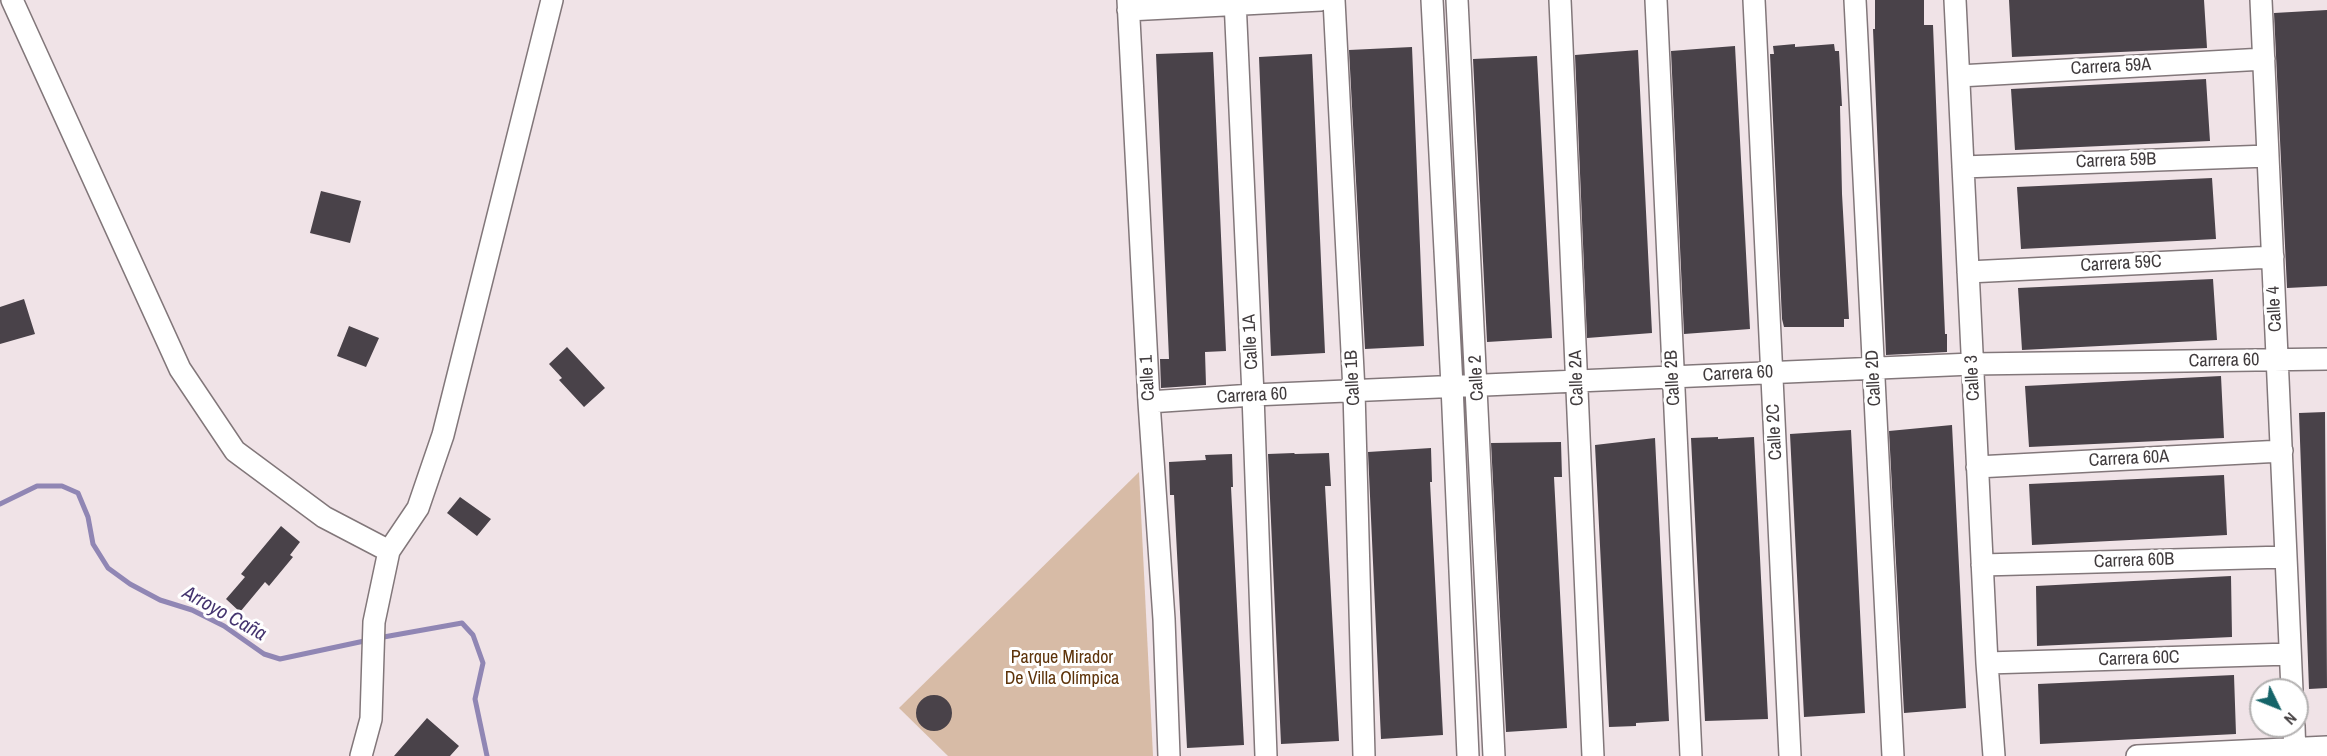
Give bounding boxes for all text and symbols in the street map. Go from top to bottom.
street label: Carrera 59A [2070,54,2152,80]
street label: Carrera 59B [2075,149,2157,173]
street label: Carrera 59C [2080,251,2162,277]
street label: Calle 4 [2263,285,2287,333]
street label: Calle 1A [1239,314,1263,370]
street label: Calle 2D [1862,349,1886,407]
street label: Calle 1B [1341,350,1365,406]
street label: Calle 2A [1565,350,1589,406]
street label: Calle 2B [1661,350,1685,406]
street label: Carrera 60 [2189,350,2259,372]
street label: Calle 1 [1136,354,1160,402]
street label: Calle 2 [1465,354,1489,402]
street label: Calle 3 [1961,354,1985,402]
street label: Carrera 60 [1702,361,1774,387]
street label: Carrera 60 [1216,383,1288,409]
street label: Calle 2C [1763,403,1787,461]
street label: Carrera 60A [2088,446,2170,472]
street label: Carrera 60B [2093,549,2175,573]
water label: Arroyo Caña [178,581,270,647]
park label: Parque Mirador De Villa Olímpica [1005,647,1119,690]
street label: Carrera 60C [2098,647,2180,671]
north arrow [2249,678,2309,738]
text: N [2279,708,2302,730]

